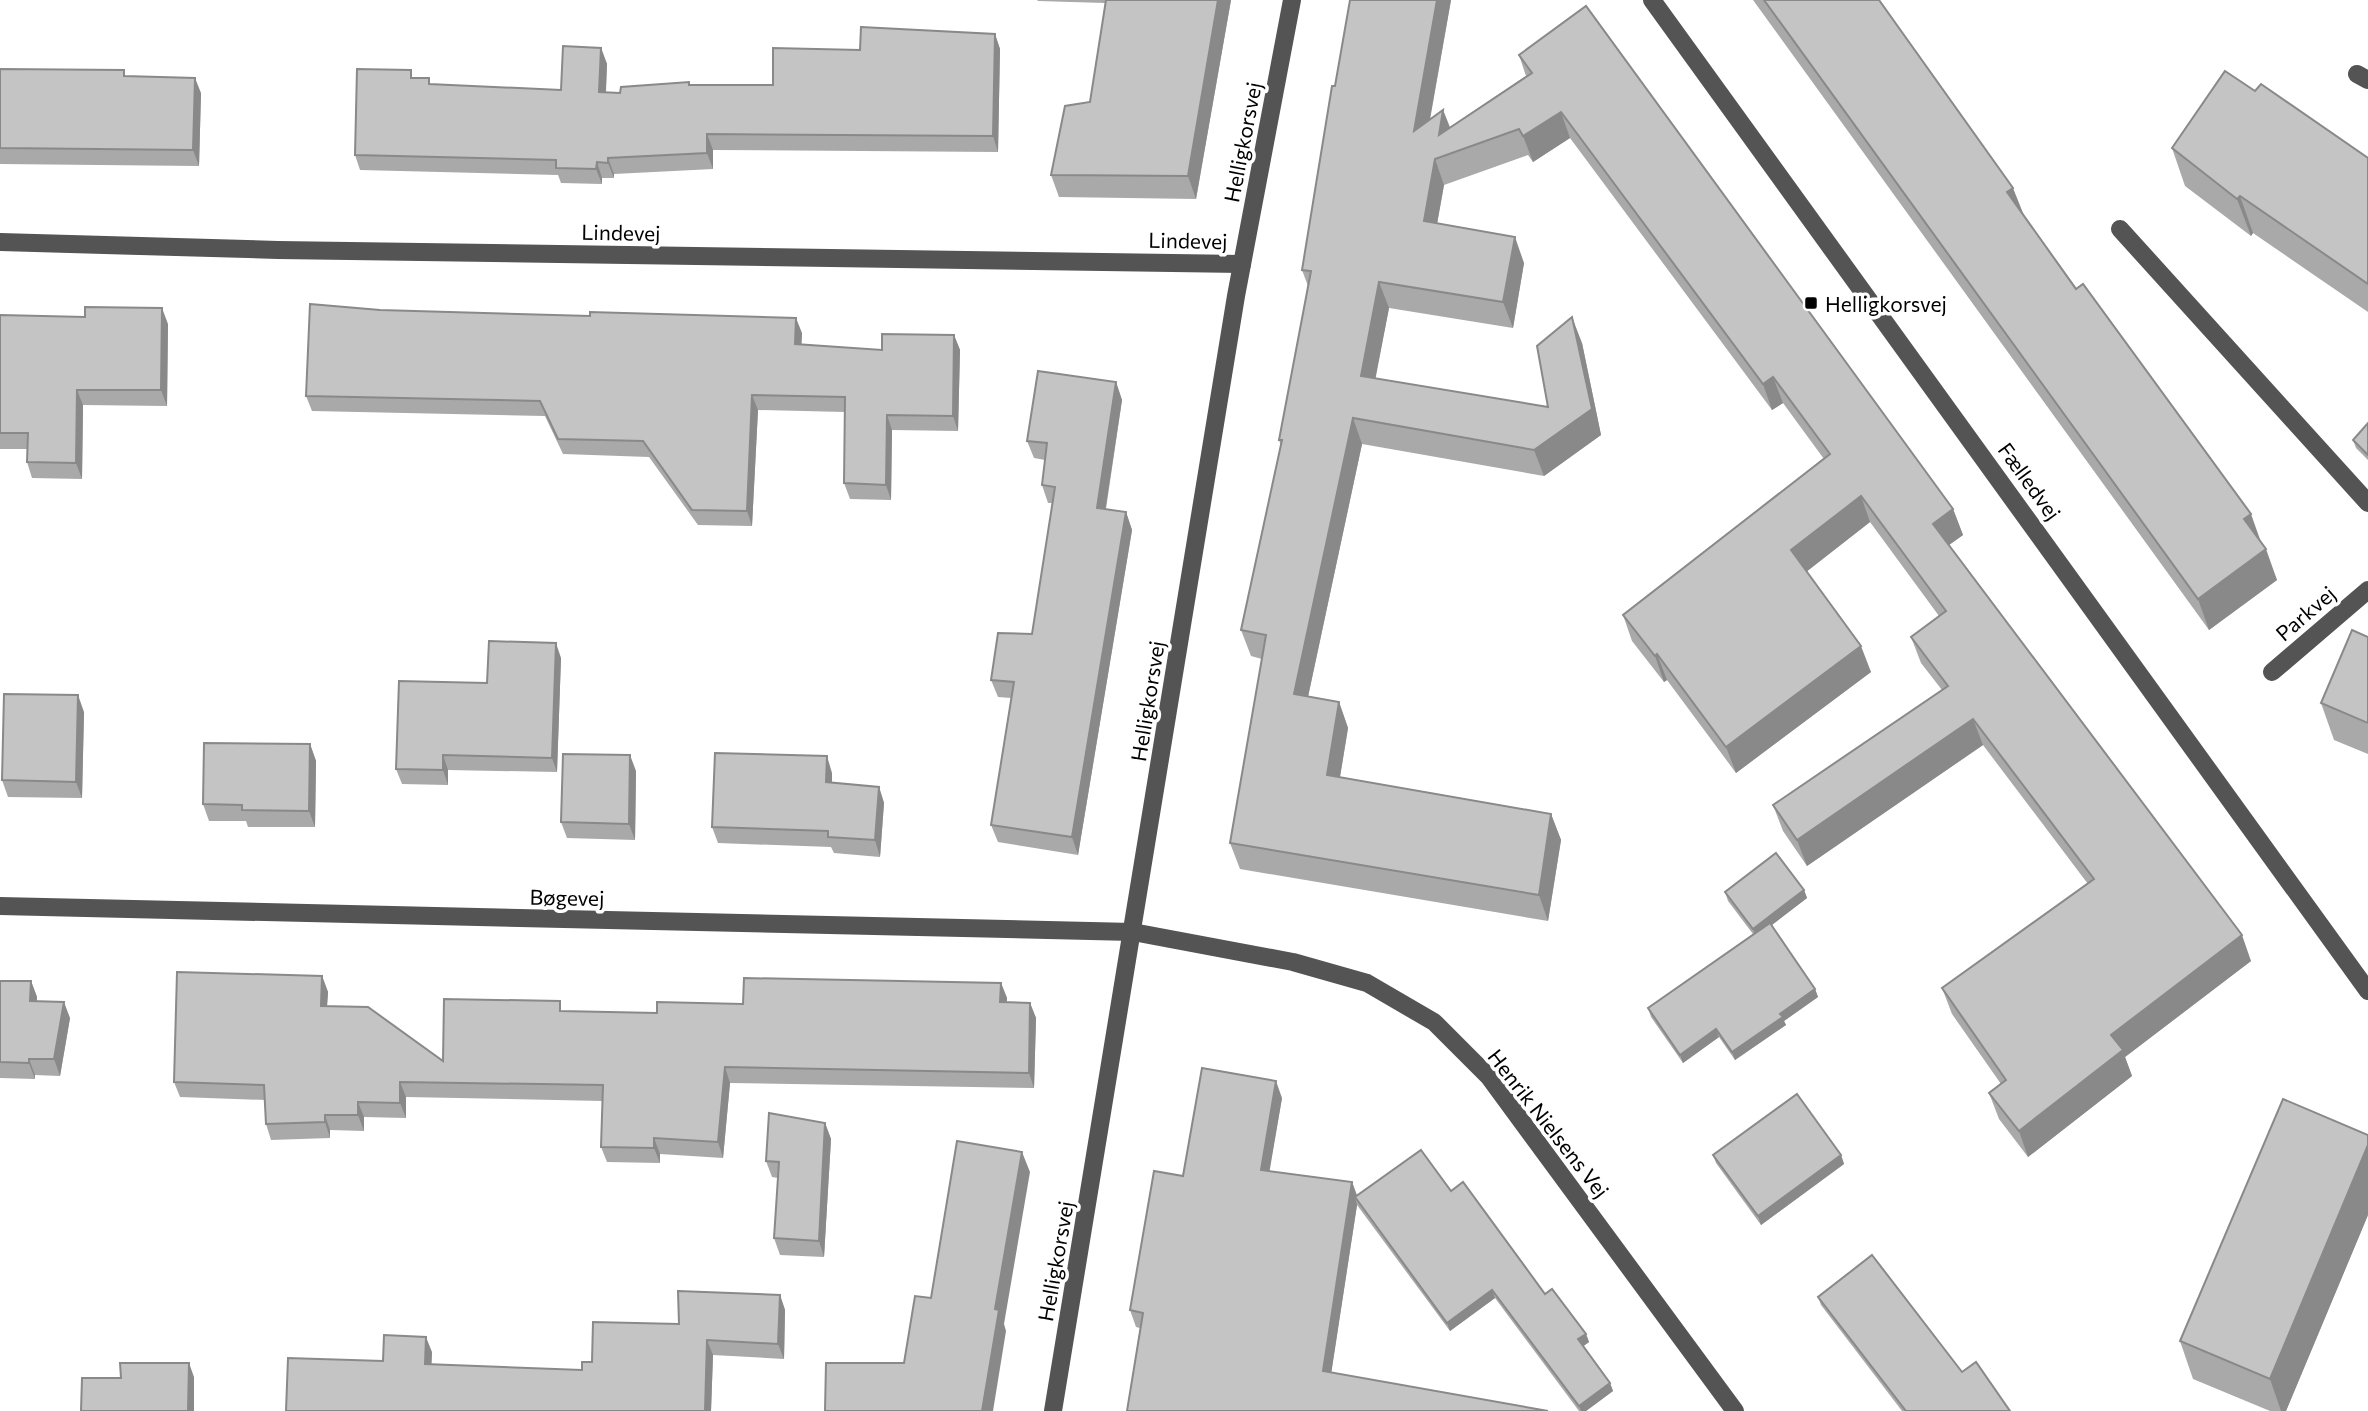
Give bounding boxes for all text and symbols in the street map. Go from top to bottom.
street label: Helligkorsvej [1218,80,1266,204]
street label: Lindevej [581,219,661,245]
street label: Lindevej [1148,227,1228,253]
place label: Helligkorsvej [1825,291,1947,316]
marker: Helligkorsvej [1803,295,1819,311]
street label: Fælledvej [1994,437,2066,525]
street label: Parkvej [2270,580,2340,646]
street label: Helligkorsvej [1125,639,1169,763]
street label: Bøgevej [529,884,605,910]
street label: Henrik Nielsens Vej [1483,1044,1615,1202]
street label: Helligkorsvej [1032,1199,1078,1323]

